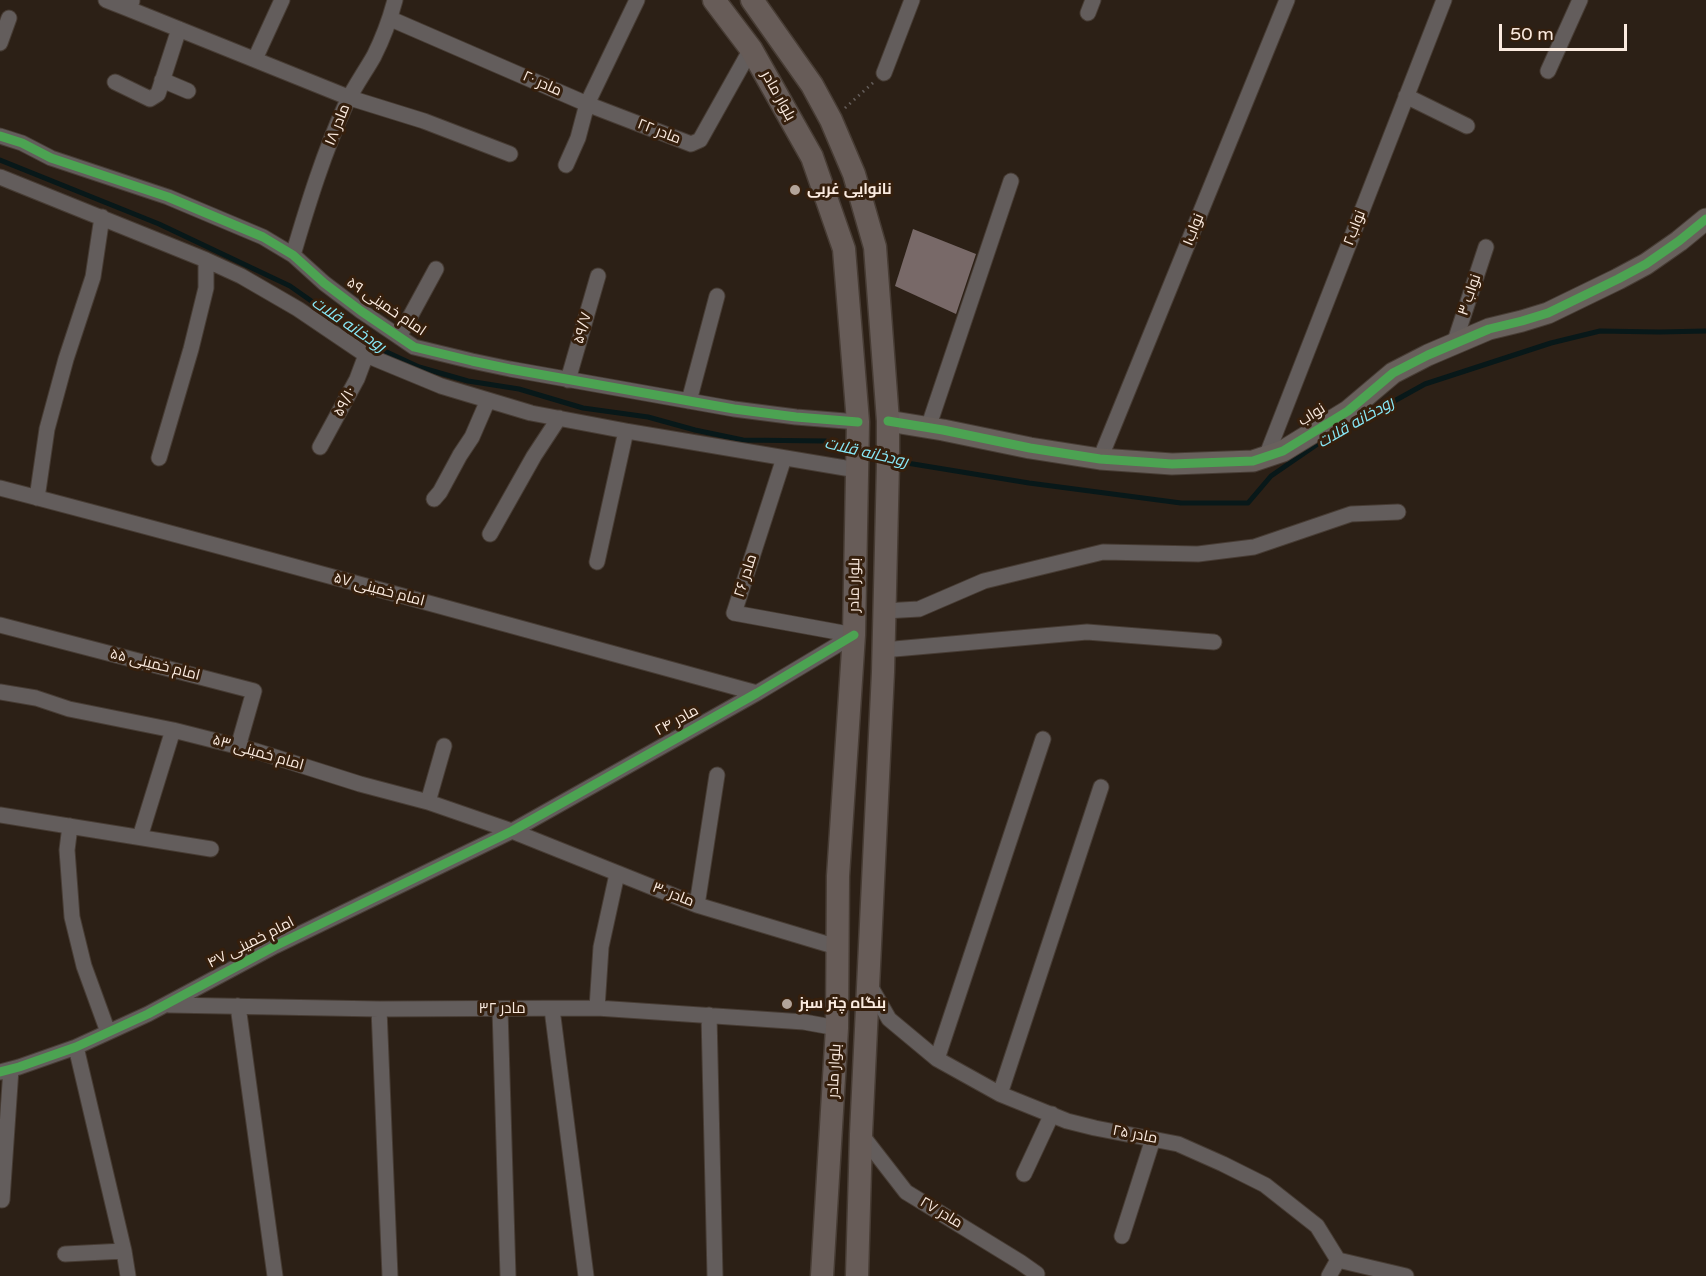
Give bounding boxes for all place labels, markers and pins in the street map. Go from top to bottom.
place label: نانوایی غربی [807,181,892,199]
marker: نانوایی غربی [788,183,802,197]
place label: بنگاه چتر سبز [799,995,886,1013]
marker: بنگاه چتر سبز [780,997,794,1011]

